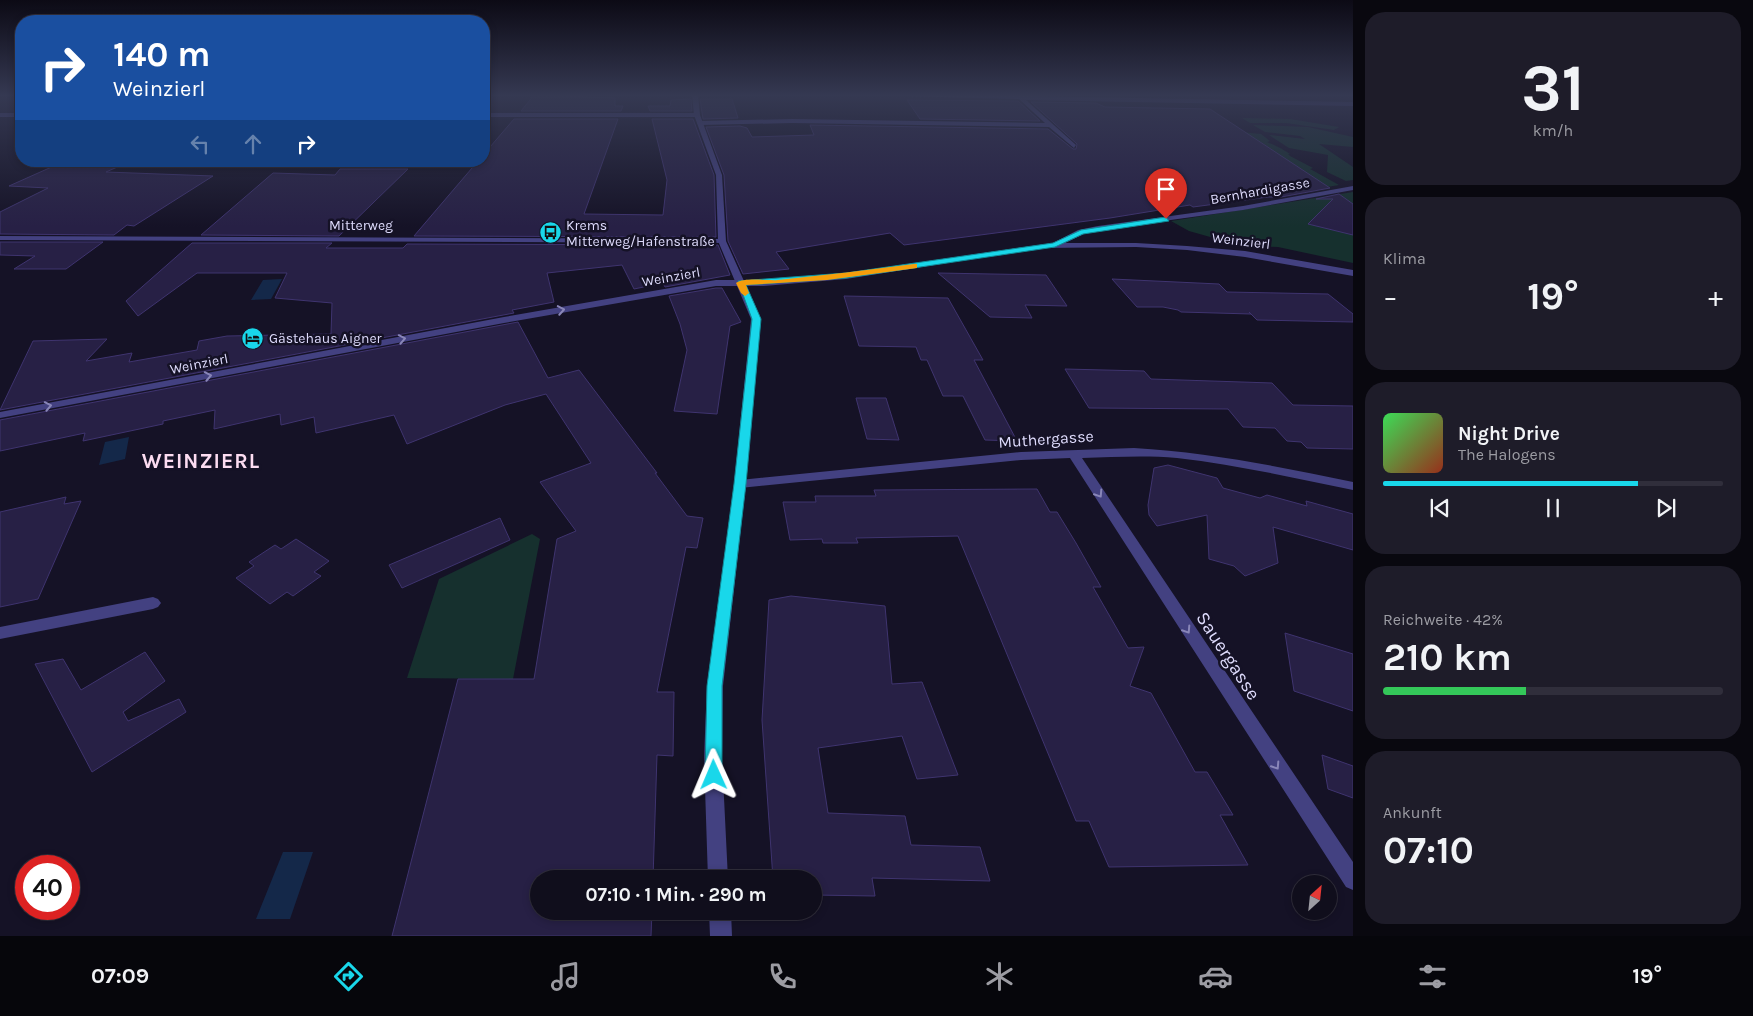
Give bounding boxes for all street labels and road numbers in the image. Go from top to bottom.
street label: Bernhardigasse [1209,174,1311,208]
street label: Mitterweg [329,217,393,234]
street label: Weinzierl [1211,229,1271,253]
street label: Weinzierl [641,264,701,290]
street label: Weinzierl [168,350,230,378]
street label: Muthergasse [998,426,1094,452]
street label: Sauergasse [1191,608,1265,704]

